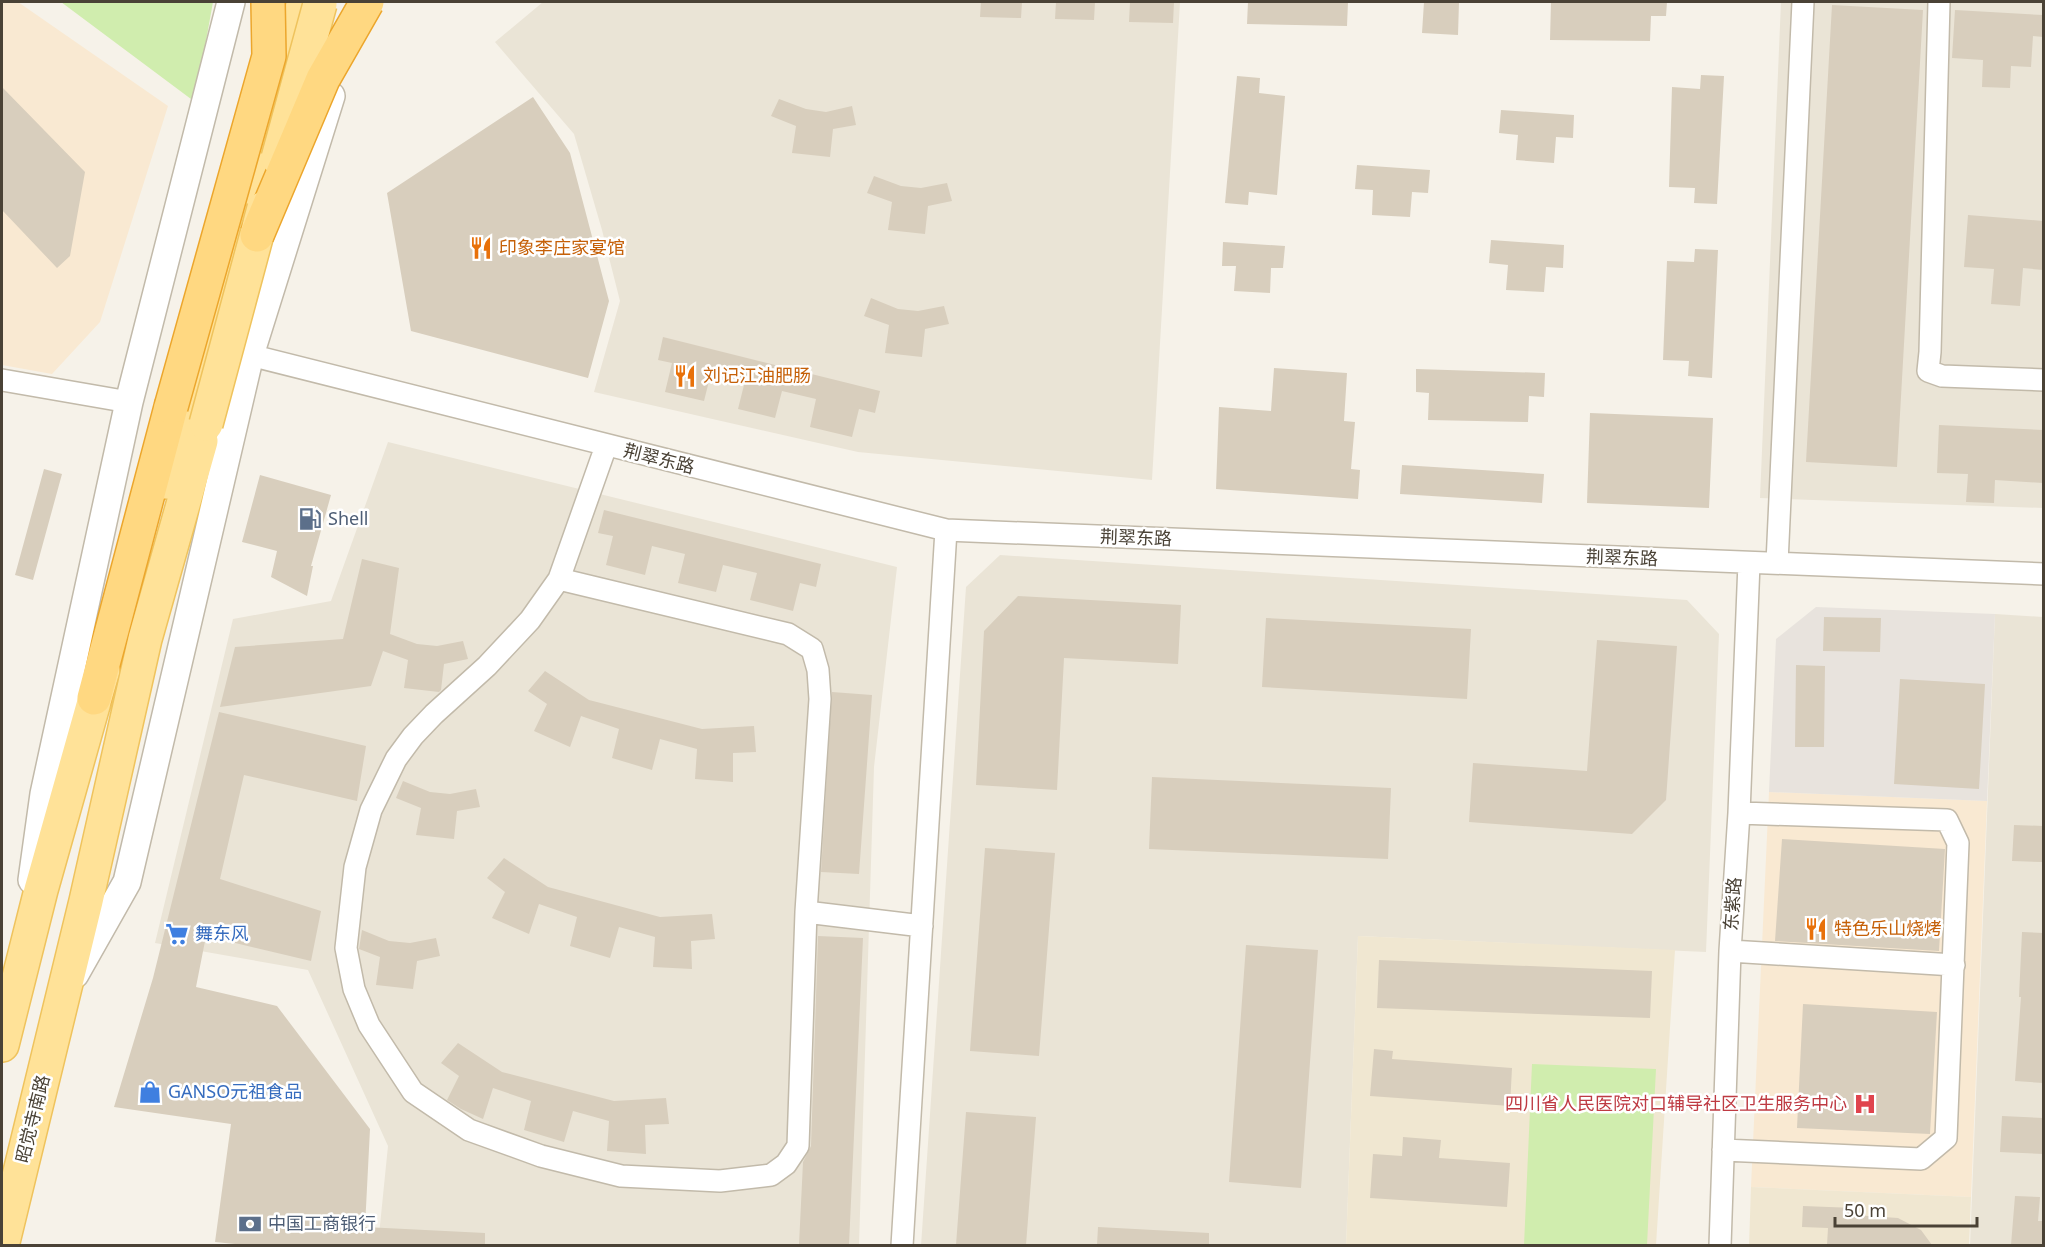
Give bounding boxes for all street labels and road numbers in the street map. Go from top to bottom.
street label: 荆翠东路 [621,438,697,478]
street label: 荆翠东路 [1100,524,1172,550]
street label: 荆翠东路 [1586,544,1658,570]
street label: 东紫路 [1718,876,1746,932]
street label: 昭觉寺南路 [9,1072,55,1165]

